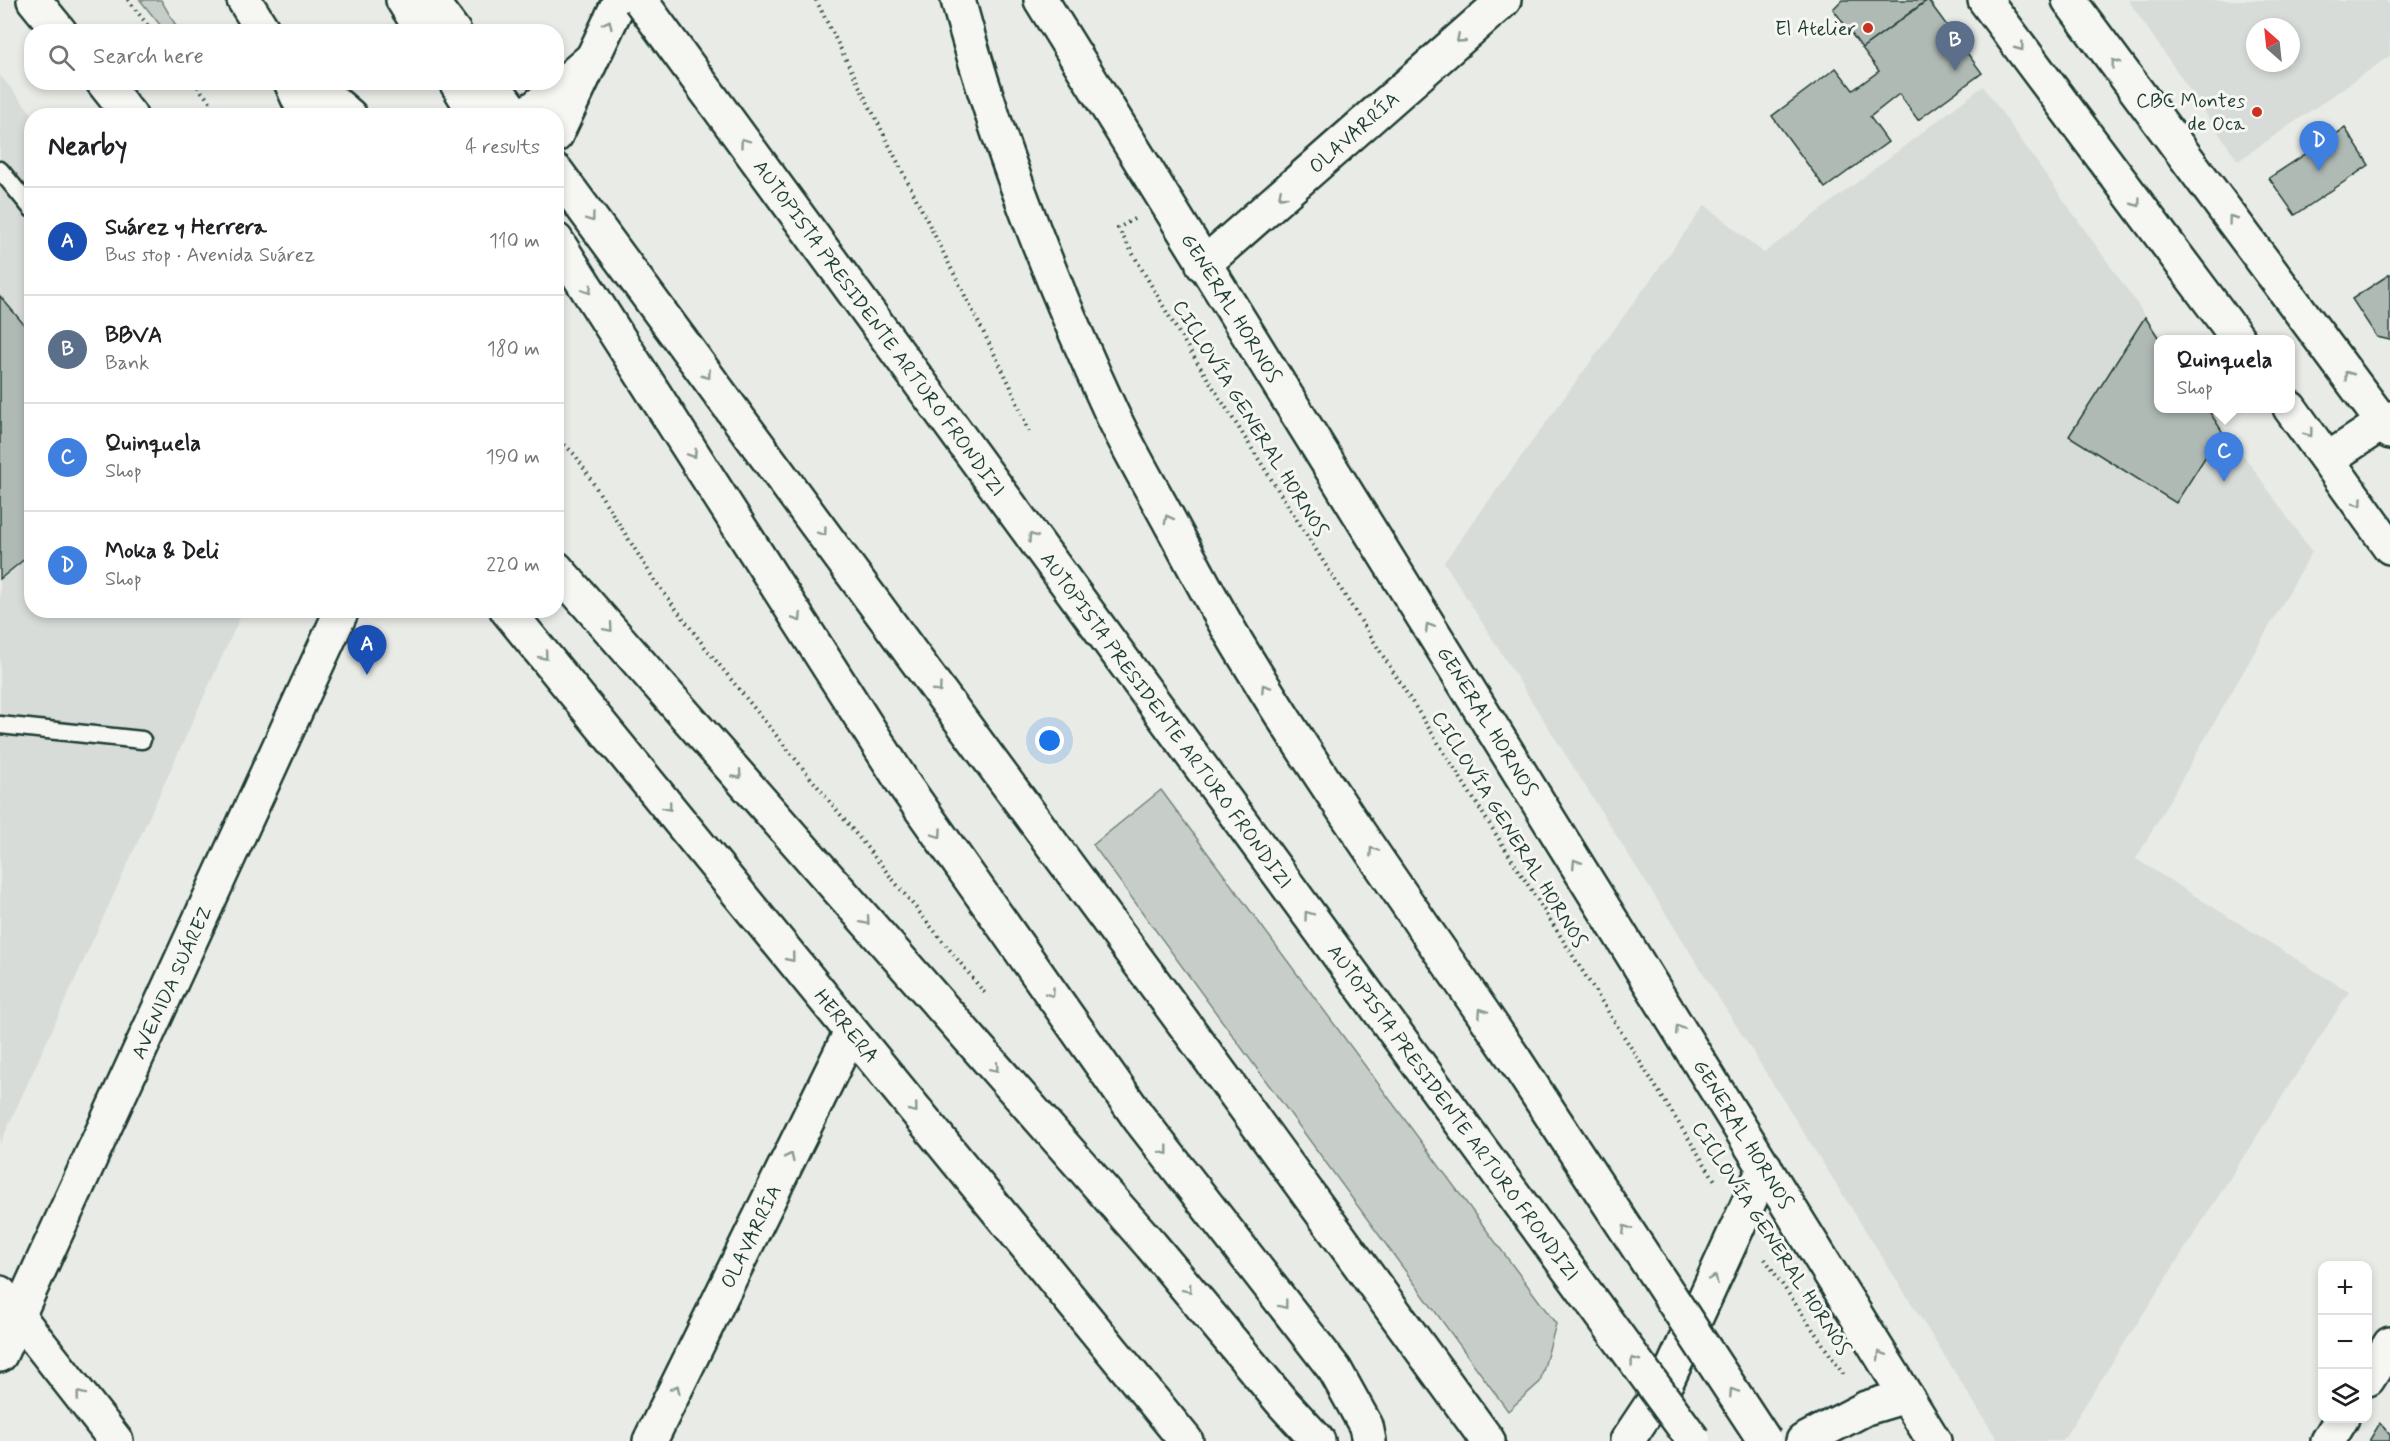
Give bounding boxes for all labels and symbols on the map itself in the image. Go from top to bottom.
place label: El Atelier [1775,16,1856,43]
north arrow [2246,18,2300,72]
one-way arrow [600,20,612,31]
marker: El Atelier [1861,21,1875,35]
pin: B [1936,22,1974,71]
one-way arrow [1456,32,1467,43]
one-way arrow [2013,40,2024,51]
one-way arrow [2112,58,2123,69]
street label: OLAVARRÍA [1304,86,1406,181]
place label: CBC Montes de Oca [2136,88,2246,138]
marker: CBC Montes de Oca [2250,105,2264,119]
pin: D [2300,122,2338,171]
one-way arrow [740,137,751,148]
street label: AUTOPISTA PRESIDENTE ARTURO FRONDIZI [746,155,1011,502]
one-way arrow [1278,188,1289,199]
one-way arrow [2129,196,2140,207]
one-way arrow [584,212,595,223]
one-way arrow [2228,215,2239,226]
street label: GENERAL HORNOS [1174,229,1287,388]
one-way arrow [581,283,592,294]
street label: CICLOVÍA GENERAL HORNOS [1166,295,1334,542]
one-way arrow [700,369,711,380]
one-way arrow [2345,371,2356,382]
one-way arrow [2302,427,2313,438]
pin: C [2204,432,2244,482]
one-way arrow [686,447,697,458]
one-way arrow [2352,496,2363,507]
one-way arrow [1164,515,1175,525]
one-way arrow [815,526,826,537]
one-way arrow [1028,532,1039,543]
street label: AUTOPISTA PRESIDENTE ARTURO FRONDIZI [1033,547,1298,895]
one-way arrow [791,612,802,623]
one-way arrow [602,621,613,632]
one-way arrow [1425,622,1436,633]
pin: A [348,626,386,675]
street label: GENERAL HORNOS [1430,642,1543,802]
one-way arrow [537,649,548,660]
one-way arrow [931,683,942,694]
one-way arrow [1260,684,1272,694]
street label: CICLOVÍA GENERAL HORNOS [1425,706,1593,953]
your location [1035,726,1064,755]
one-way arrow [731,768,742,778]
one-way arrow [660,800,671,811]
one-way arrow [931,827,942,838]
one-way arrow [1369,846,1380,857]
one-way arrow [1573,859,1584,870]
street label: AVENIDA SUÁREZ [126,902,219,1064]
one-way arrow [1304,910,1315,921]
one-way arrow [859,914,870,925]
street label: AUTOPISTA PRESIDENTE ARTURO FRONDIZI [1320,939,1584,1287]
one-way arrow [783,951,794,962]
street label: HERRERA [807,984,884,1070]
one-way arrow [1044,986,1055,997]
one-way arrow [1478,1008,1489,1019]
one-way arrow [1675,1025,1687,1035]
street label: GENERAL HORNOS [1686,1055,1799,1215]
one-way arrow [988,1061,999,1071]
one-way arrow [907,1102,918,1113]
street label: CICLOVÍA GENERAL HORNOS [1685,1116,1857,1361]
one-way arrow [1157,1144,1168,1155]
one-way arrow [782,1152,794,1163]
street label: OLAVARRÍA [715,1181,789,1293]
one-way arrow [1622,1224,1633,1235]
one-way arrow [1707,1274,1719,1285]
one-way arrow [1181,1282,1192,1293]
one-way arrow [1277,1298,1288,1309]
one-way arrow [1878,1351,1889,1362]
one-way arrow [1630,1356,1641,1367]
one-way arrow [669,1384,680,1395]
one-way arrow [1729,1388,1740,1399]
one-way arrow [76,1391,87,1402]

